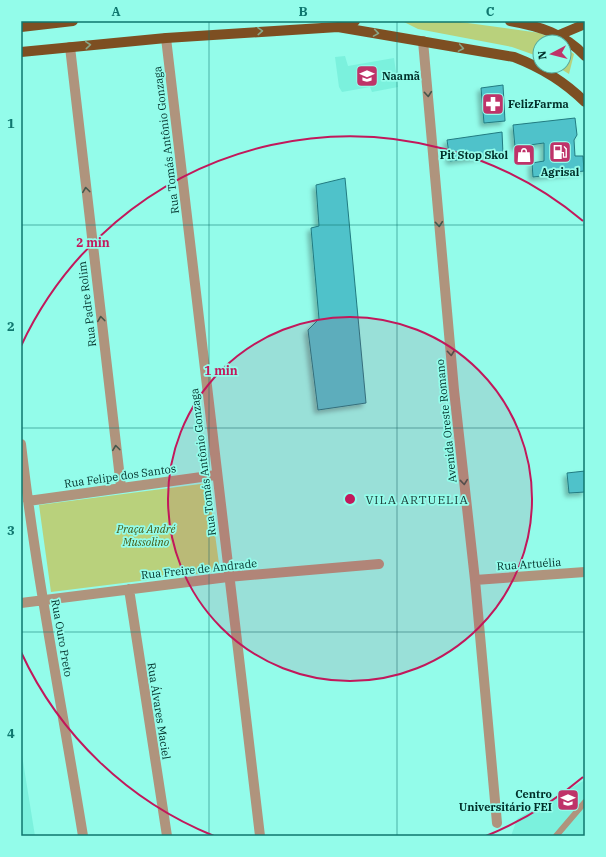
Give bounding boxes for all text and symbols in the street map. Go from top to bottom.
text: A [111,3,121,20]
text: B [298,3,308,20]
text: C [486,3,495,20]
one-way arrow [257,27,263,35]
one-way arrow [373,28,379,37]
north arrow [532,34,572,74]
one-way arrow [85,41,91,50]
one-way arrow [458,43,465,52]
text: N [535,50,550,60]
school or university icon: Naamã [354,63,380,89]
street label: Rua Tomás Antônio Gonzaga [150,65,182,215]
place label: Naamã [382,69,420,83]
one-way arrow [423,91,432,97]
pharmacy icon: FelizFarma [480,91,506,117]
place label: FelizFarma [508,97,569,111]
text: 1 [7,115,15,132]
fuel station icon: Agrisal [547,139,573,165]
shop icon: Pit Stop Skol [511,142,537,168]
place label: Pit Stop Skol [440,148,508,162]
place label: Agrisal [541,165,580,179]
one-way arrow [82,187,91,193]
one-way arrow [434,220,443,227]
text: 2 min [76,235,110,250]
street label: Rua Padre Rolim [75,260,99,348]
one-way arrow [97,316,106,322]
text: 2 [7,318,15,335]
one-way arrow [446,350,455,356]
street label: Avenida Oreste Romano [433,359,459,483]
text: 1 min [204,363,238,378]
street label: Rua Tomás Antônio Gonzaga [187,387,219,537]
one-way arrow [112,445,121,451]
street label: Rua Felipe dos Santos [63,461,177,491]
one-way arrow [460,479,469,485]
centre of rings [343,492,357,506]
district label: VILA ARTUELIA [365,492,469,507]
text: 3 [7,522,15,539]
park label: Praça André Mussolino [116,522,177,549]
street label: Rua Artuélia [496,555,562,573]
street label: Rua Freire de Andrade [140,556,258,582]
street label: Rua Ouro Preto [48,598,76,678]
street label: Rua Álvares Maciel [144,662,174,760]
text: 4 [7,725,15,742]
place label: Centro Universitário FEI [459,787,552,814]
school or university icon: Centro Universitário FEI [555,787,581,813]

